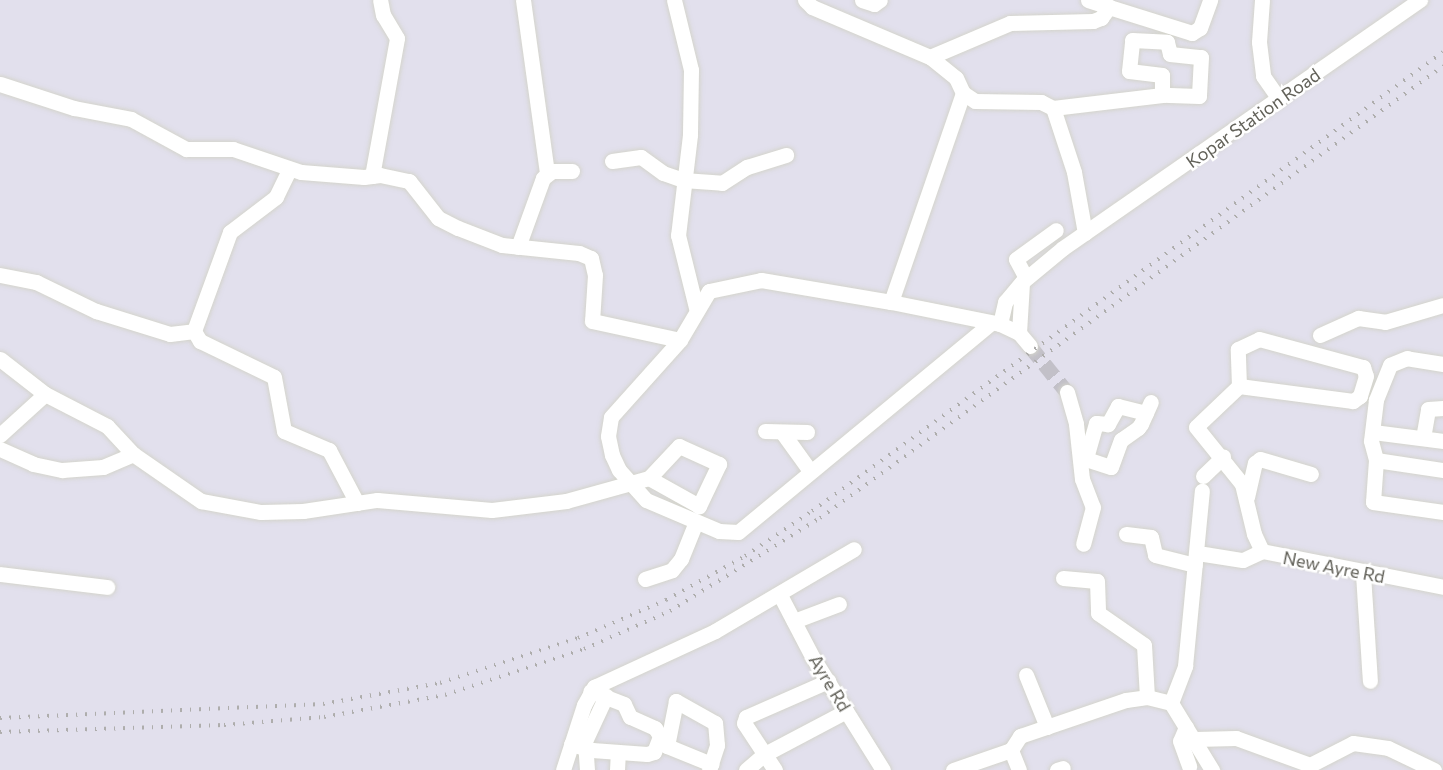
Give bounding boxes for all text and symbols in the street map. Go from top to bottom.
street label: Kopar Station Road [1182,64,1324,172]
street label: New Ayre Rd [1281,547,1387,587]
street label: Ayre Rd [805,651,855,715]

